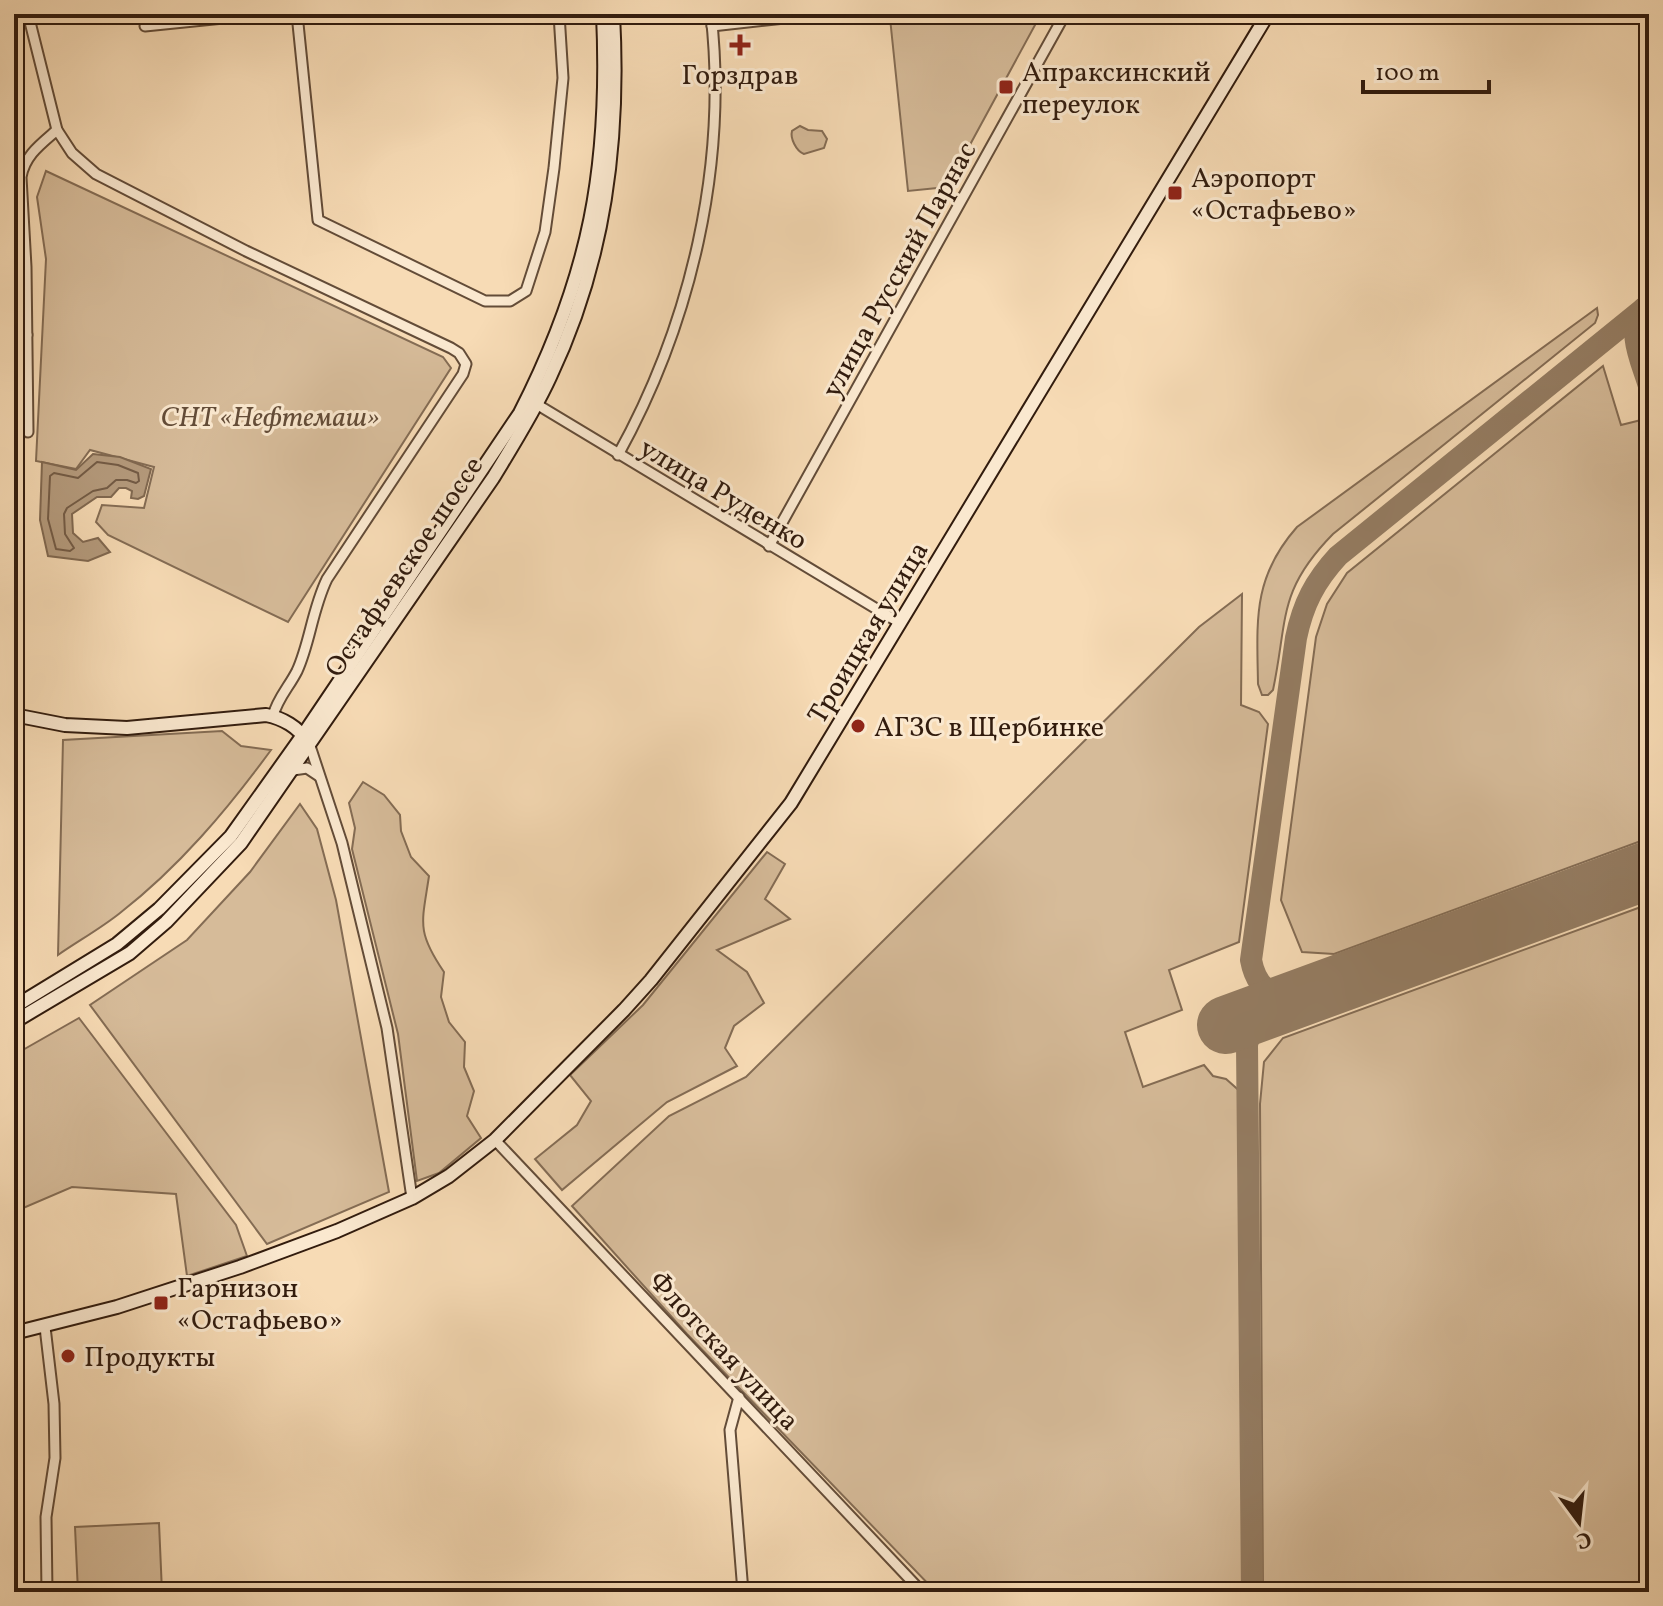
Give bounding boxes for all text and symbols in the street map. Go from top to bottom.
marker: Горздрав [731,36,749,54]
scale bar [1363,44,1489,94]
place label: Апраксинский переулок [1022,54,1211,125]
place label: Горздрав [682,57,798,96]
text: 100 m [1375,57,1440,91]
marker: Апраксинский переулок [997,78,1015,96]
street label: улица Русский Парнас [813,135,987,406]
place label: Аэропорт «Остафьево» [1191,160,1356,231]
marker: Аэропорт «Остафьево» [1166,184,1184,202]
park label: СНТ «Нефтемаш» [161,399,379,438]
street label: улица Руденко [631,430,814,561]
street label: Остафьевское шоссе [316,449,494,686]
street label: Троицкая улица [799,535,939,732]
place label: АГЗС в Щербинке [874,709,1104,748]
marker: АГЗС в Щербинке [849,717,867,735]
street label: Флотская улица [639,1263,807,1440]
place label: Гарнизон «Остафьево» [177,1270,342,1341]
marker: Гарнизон «Остафьево» [152,1294,170,1312]
place label: Продукты [84,1339,215,1378]
marker: Продукты [59,1347,77,1365]
north arrow [1539,1482,1619,1562]
text: С [1573,1522,1594,1556]

